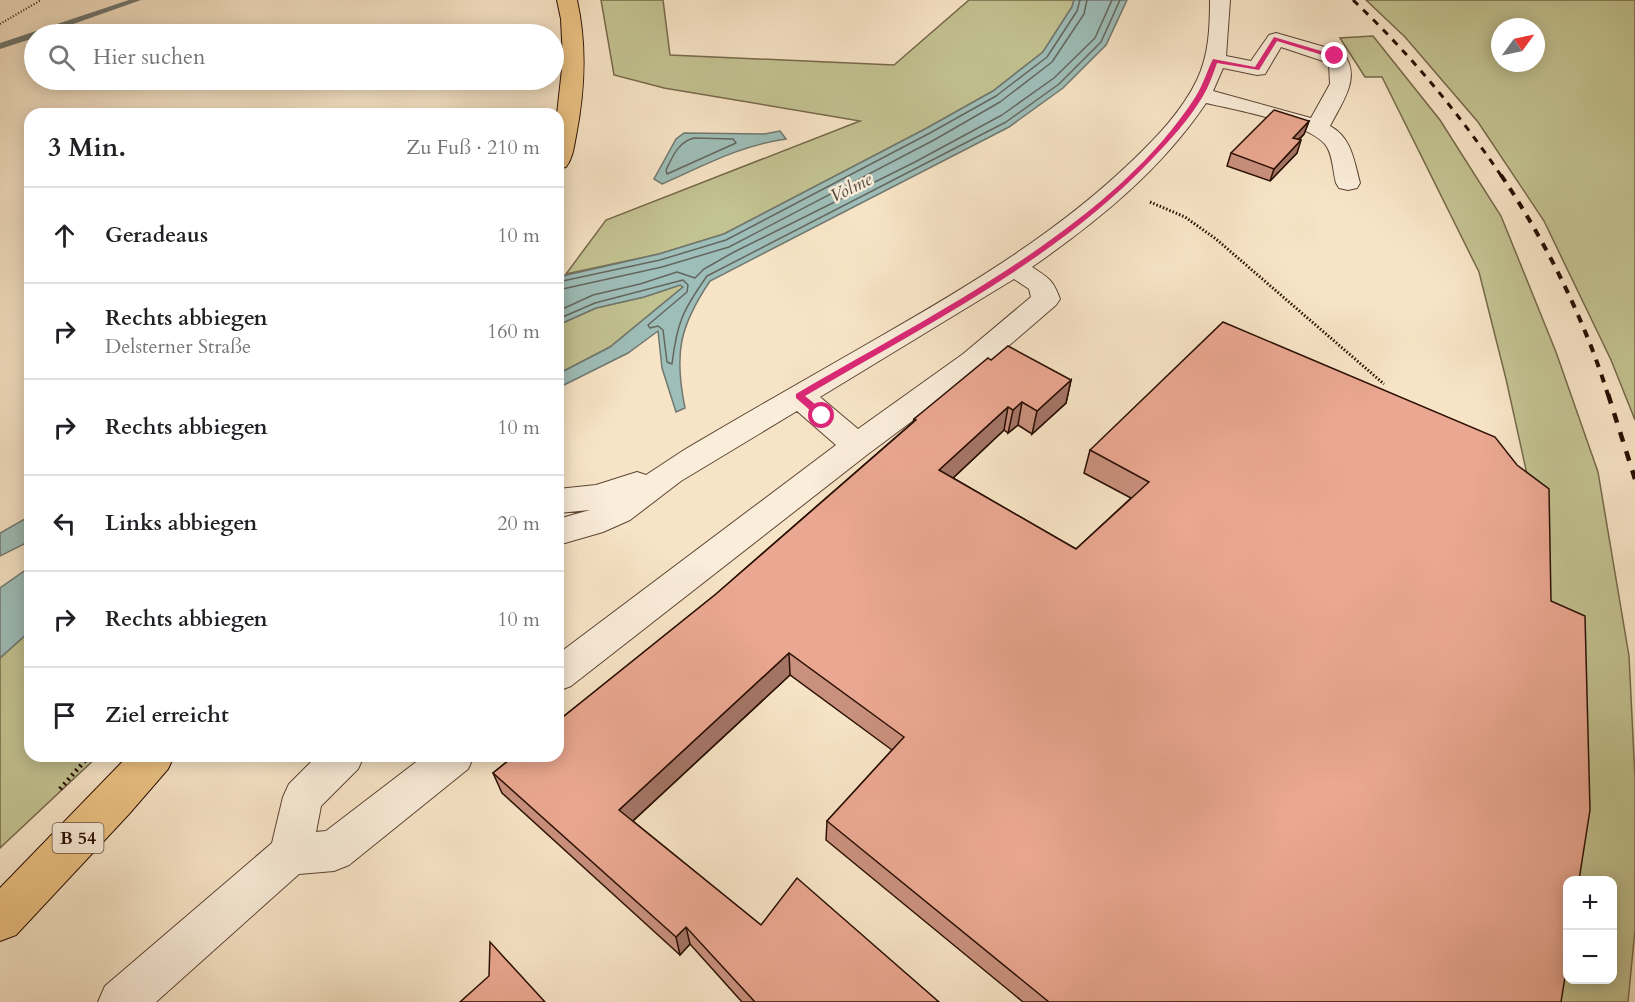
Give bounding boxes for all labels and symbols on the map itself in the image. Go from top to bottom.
north arrow [1491,18,1545,72]
route end [1321,42,1347,68]
water label: Volme [826,167,877,209]
route start [808,402,834,428]
road number: B 54 [52,823,104,853]

